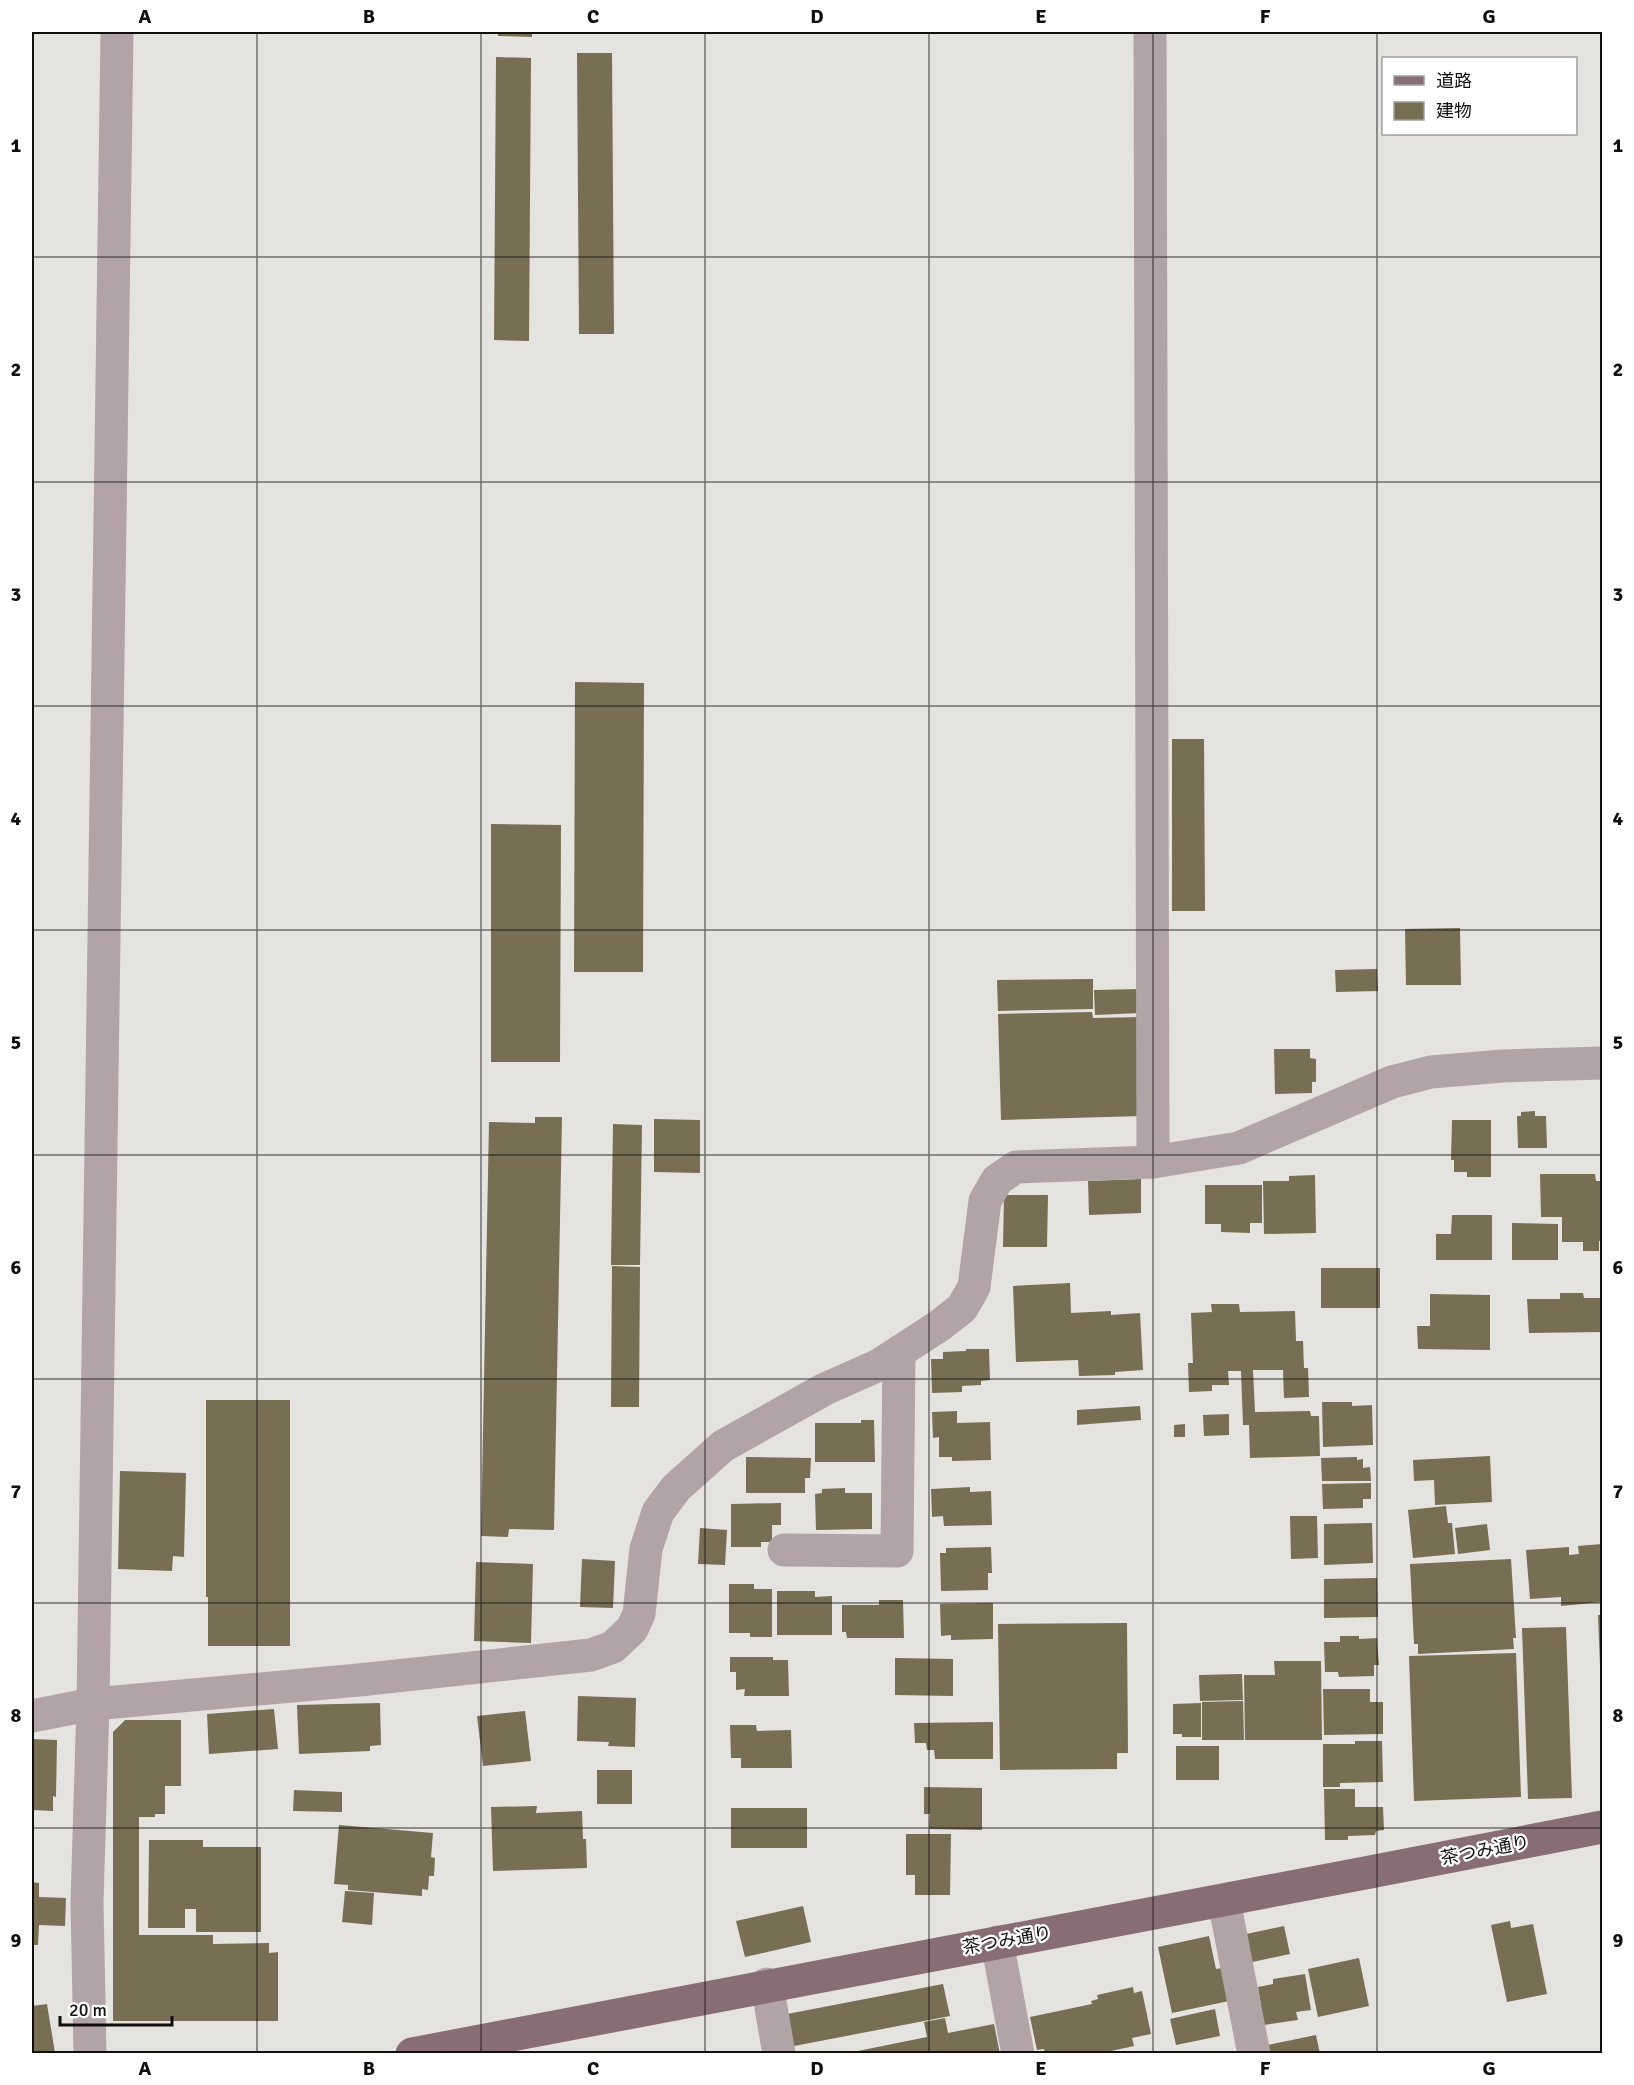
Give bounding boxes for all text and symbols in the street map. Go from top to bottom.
text: A [139,4,152,29]
text: B [363,4,375,29]
text: C [587,4,599,29]
text: D [810,4,824,29]
text: E [1035,4,1047,29]
text: F [1260,4,1271,29]
text: G [1482,4,1496,29]
legend [1382,57,1577,135]
text: 道路 [1436,70,1472,92]
text: 建物 [1436,100,1472,122]
text: 1 [11,133,22,158]
text: 1 [1613,133,1624,158]
text: 2 [11,357,21,382]
text: 2 [1613,357,1623,382]
text: 3 [11,582,21,607]
text: 3 [1613,582,1623,607]
text: 4 [11,806,22,831]
text: 4 [1613,806,1624,831]
text: 5 [11,1030,21,1055]
text: 5 [1613,1030,1623,1055]
text: 6 [11,1255,22,1280]
text: 6 [1613,1255,1624,1280]
text: 7 [11,1479,22,1504]
text: 7 [1613,1479,1624,1504]
text: 8 [11,1703,22,1728]
text: 8 [1613,1703,1624,1728]
street label: 茶つみ通り [1439,1831,1531,1869]
street label: 茶つみ通り [961,1921,1053,1959]
text: 9 [11,1928,22,1953]
text: 9 [1613,1928,1624,1953]
scale bar [60,1989,172,2027]
text: 20 m [69,1999,107,2021]
text: A [139,2056,152,2081]
text: B [363,2056,375,2081]
text: C [587,2056,599,2081]
text: D [810,2056,824,2081]
text: E [1035,2056,1047,2081]
text: F [1260,2056,1271,2081]
text: G [1482,2056,1496,2081]

